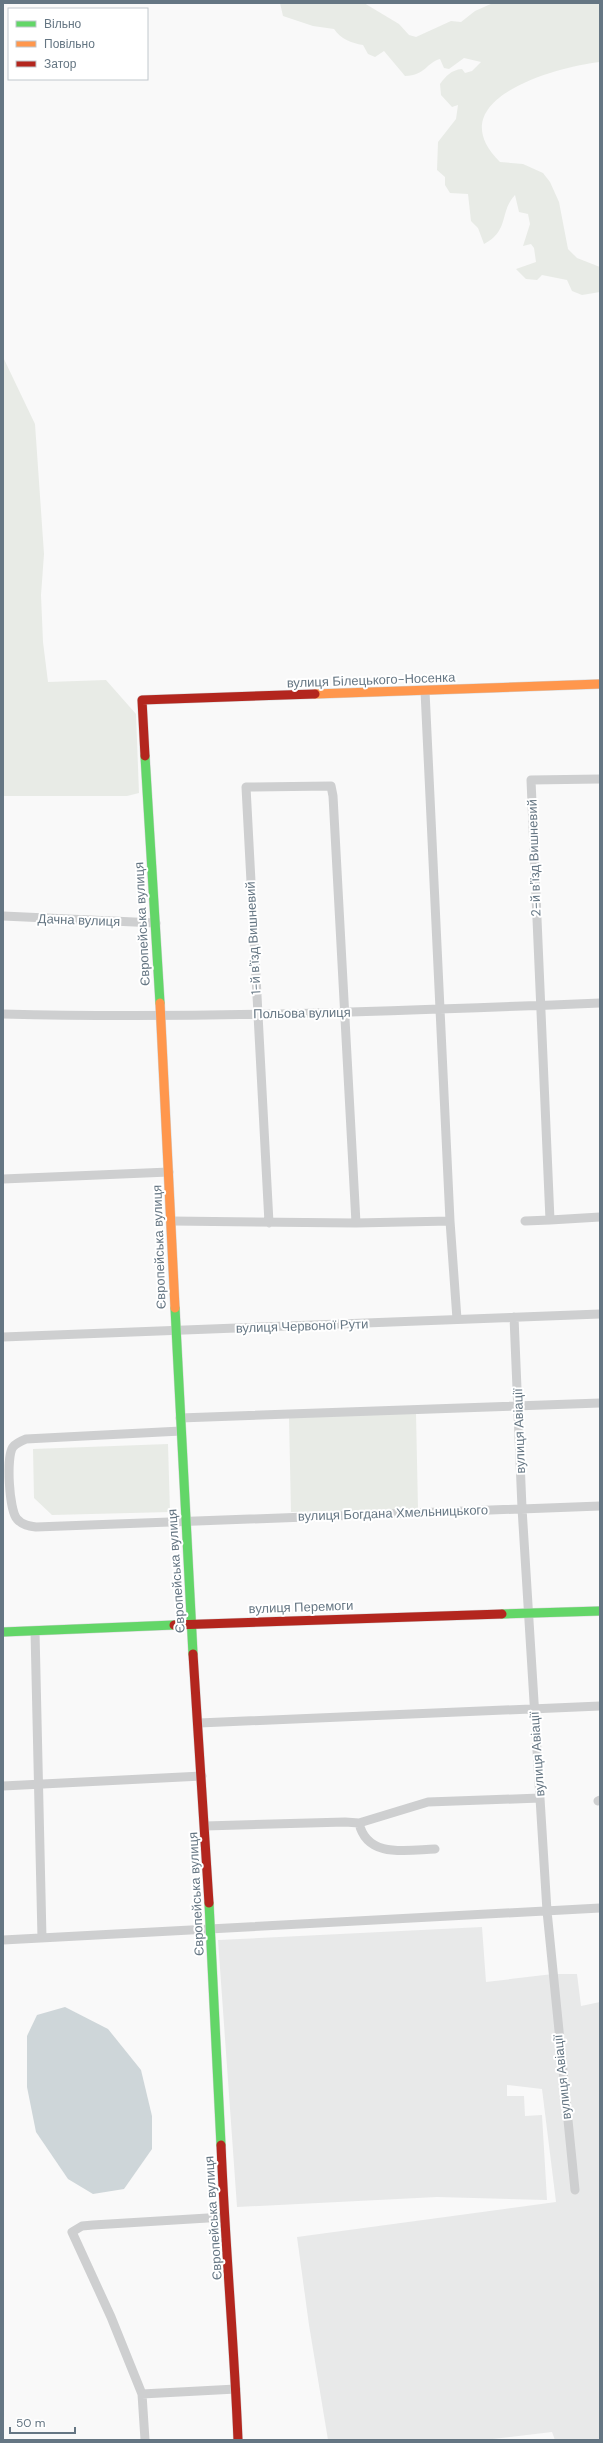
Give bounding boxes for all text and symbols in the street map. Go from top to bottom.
legend [8,8,148,80]
text: Вільно [44,16,82,32]
text: Повільно [44,36,95,52]
text: Затор [44,56,77,72]
street label: вулиця Білецького-Носенка [286,669,456,691]
street label: 2-й вʼїзд Вишневий [523,799,545,917]
street label: Європейська вулиця [130,861,154,987]
street label: 1-й в'їзд Вишневий [242,881,264,995]
street label: Дачна вулиця [37,910,121,930]
street label: Польова вулиця [253,1004,351,1022]
street label: Європейська вулиця [148,1185,170,1309]
street label: вулиця Червоної Рути [235,1315,369,1337]
street label: вулиця Авіації [509,1388,529,1474]
street label: вулиця Богдана Хмельницького [298,1501,488,1525]
street label: Європейська вулиця [163,1508,189,1634]
street label: вулиця Перемоги [248,1597,354,1617]
street label: вулиця Авіації [526,1710,548,1797]
street label: Європейська вулиця [184,1831,208,1957]
street label: вулиця Авіації [549,2033,575,2120]
street label: Європейська вулиця [200,2155,226,2281]
scale bar [10,2409,75,2435]
text: 50 m [16,2415,45,2431]

